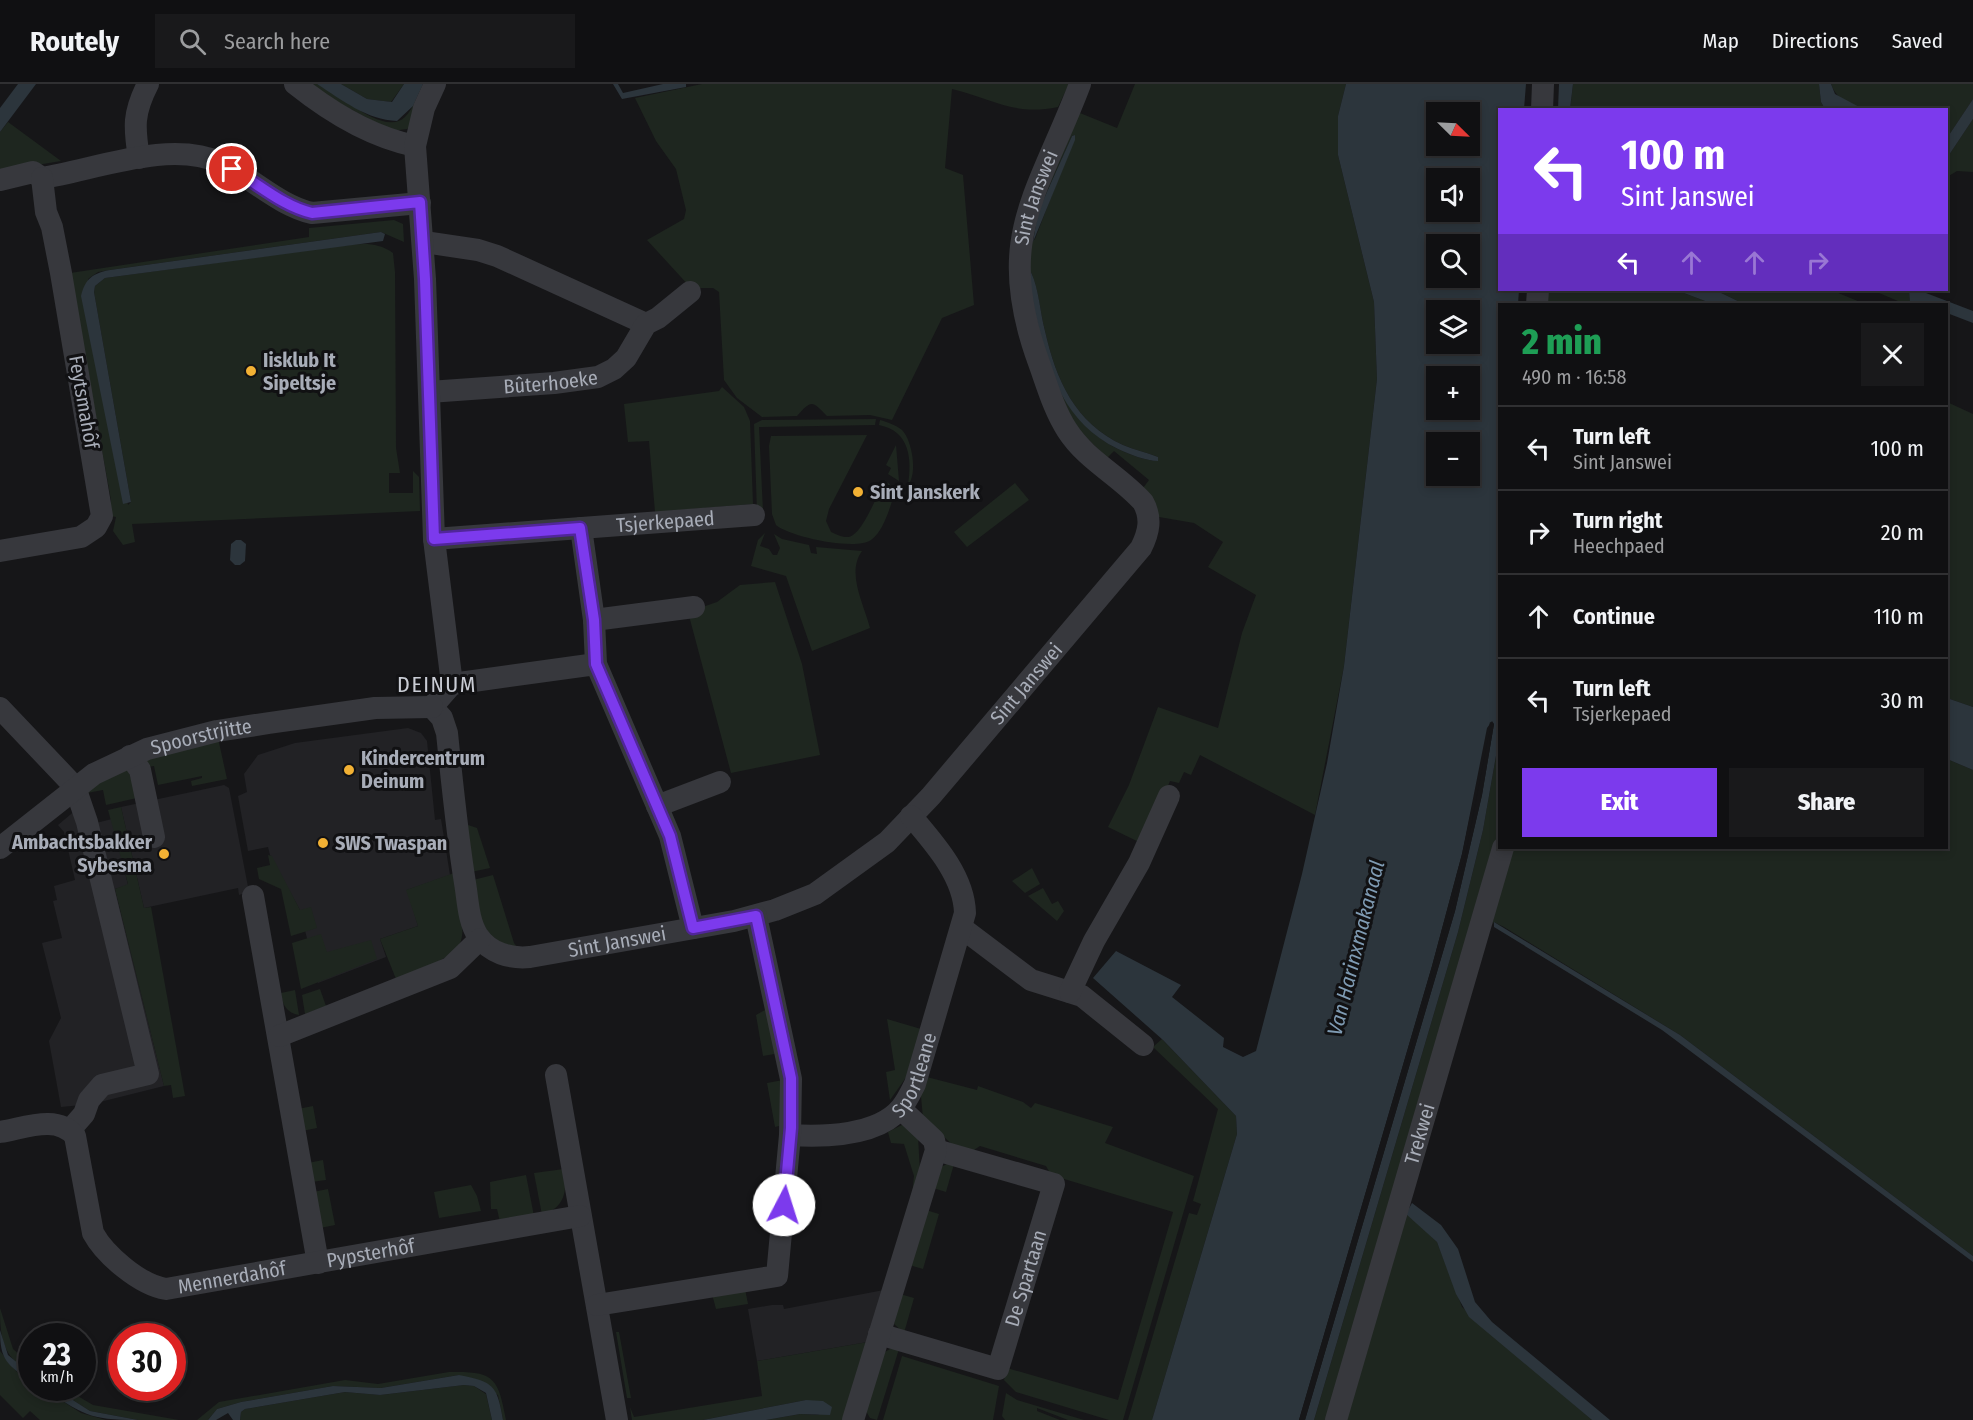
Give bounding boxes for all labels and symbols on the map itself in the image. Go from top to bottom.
north arrow [1426,102,1480,156]
pin [206,143,257,194]
street label: Sint Janswei [1009,146,1063,247]
place label: Iisklub It Sipeltsje [263,348,337,395]
street label: Feytsmahôf [64,354,104,452]
marker: Iisklub It Sipeltsje [244,364,258,378]
street label: Bûterhoeke [503,365,599,399]
place label: Sint Janskerk [870,480,981,504]
marker: Sint Janskerk [851,485,865,499]
street label: Tsjerkepaed [615,506,715,537]
street label: Sint Janswei [985,638,1067,729]
district label: DEINUM [397,671,477,698]
street label: Spoorstrjitte [148,714,253,760]
place label: Kindercentrum Deinum [361,746,485,793]
marker: Kindercentrum Deinum [342,763,356,777]
place label: Ambachtsbakker Sybesma [11,830,153,877]
place label: SWS Twaspan [335,831,447,855]
marker: SWS Twaspan [316,836,330,850]
marker: Ambachtsbakker Sybesma [157,847,171,861]
water label: Van Harinxmakanaal [1322,858,1390,1038]
street label: Sint Janswei [566,921,668,962]
street label: Sportleane [886,1030,941,1123]
street label: Trekwei [1399,1101,1440,1167]
position arrow [752,1173,816,1237]
street label: De Spartaan [1000,1227,1051,1329]
street label: Pypsterhôf [325,1233,418,1272]
street label: Mennerdahôf [176,1256,289,1299]
speed limit sign: 30 [108,1323,186,1401]

